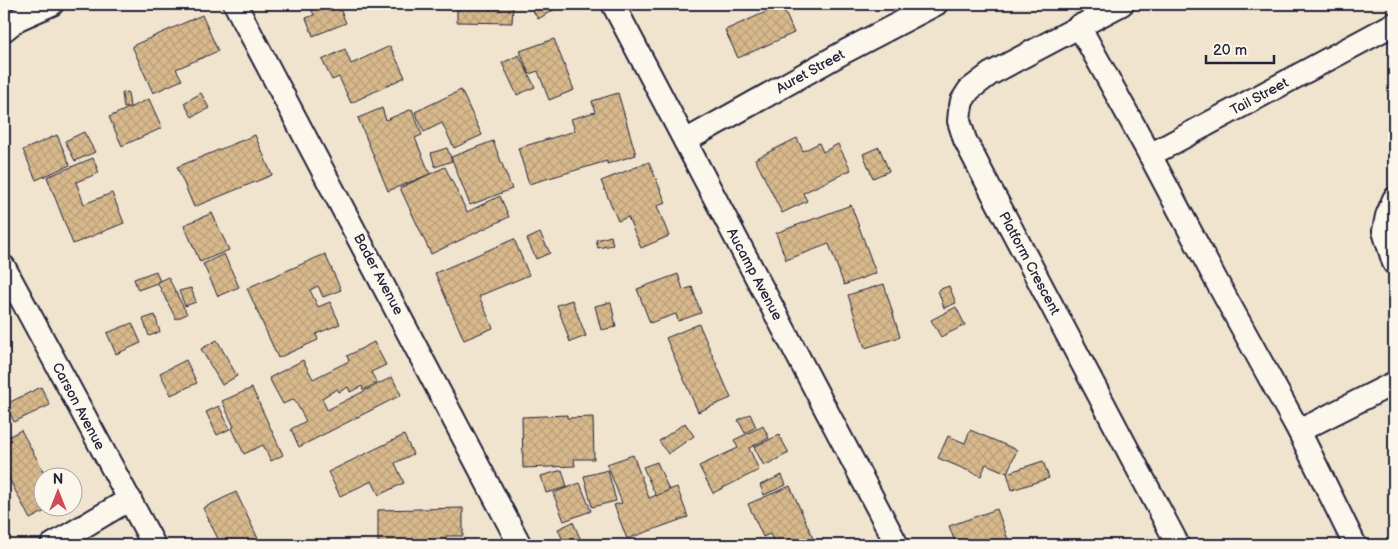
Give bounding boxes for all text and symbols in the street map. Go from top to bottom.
scale bar [1206,32,1273,64]
text: 20 m [1213,41,1247,60]
street label: Auret Street [773,45,848,97]
street label: Tail Street [1227,74,1292,119]
street label: Platform Crescent [995,209,1064,318]
street label: Aucamp Avenue [723,225,786,323]
street label: Bader Avenue [350,231,407,318]
street label: Carson Avenue [48,360,109,453]
north arrow [32,466,82,516]
text: N [53,471,63,488]

